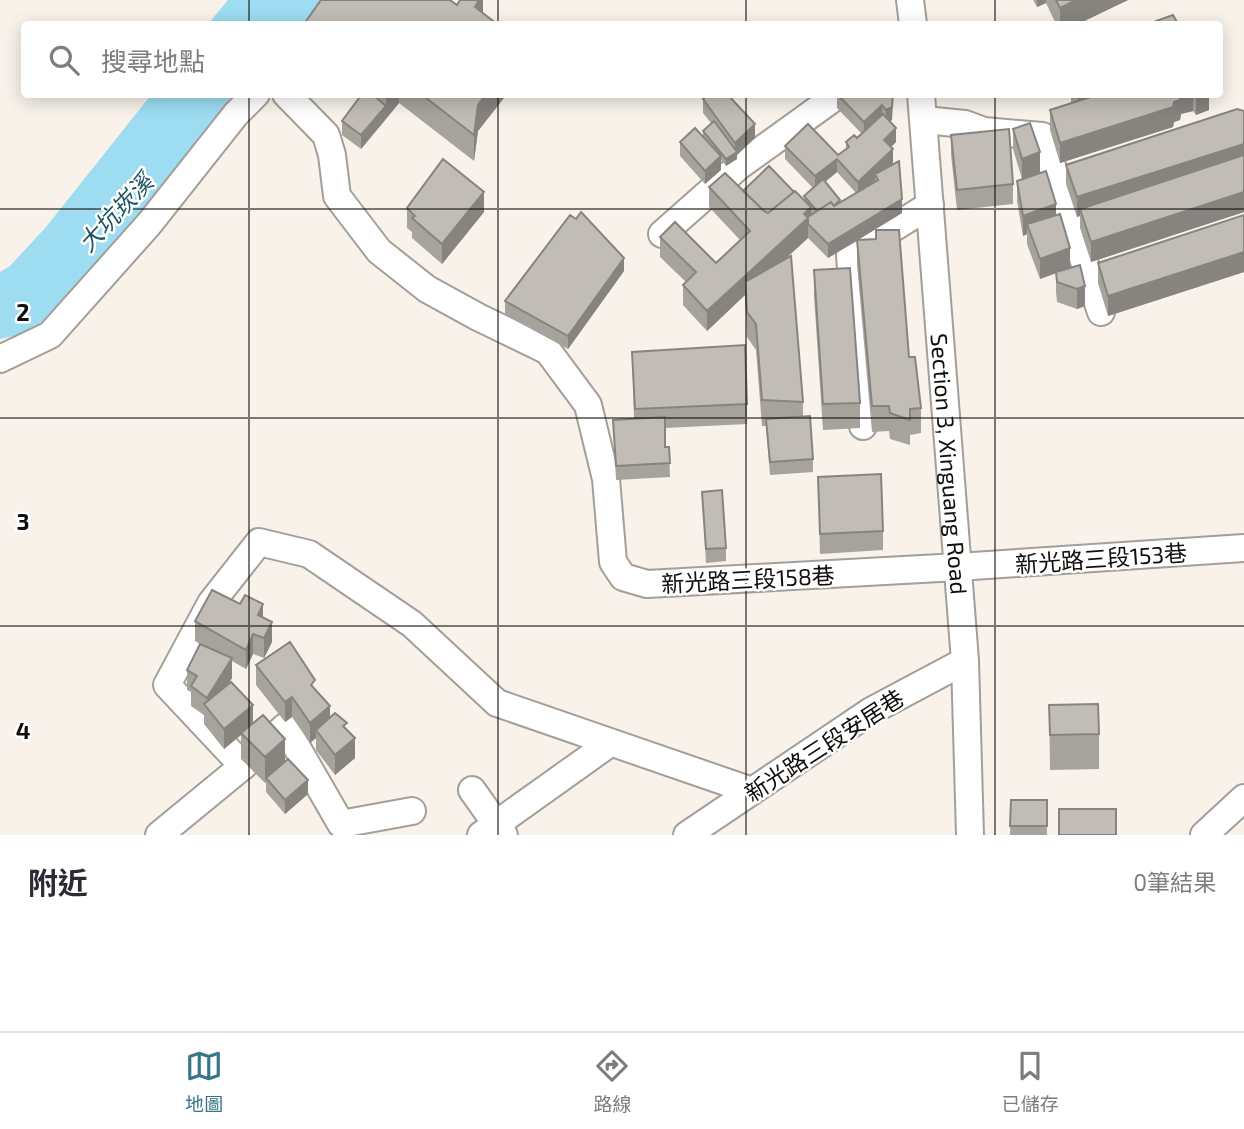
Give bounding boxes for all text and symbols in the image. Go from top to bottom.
search box [21,21,1223,98]
icon: search [45,41,83,79]
text: 搜尋地點 [101,45,205,76]
water label: 大坑崁溪 [72,165,160,257]
text: 2 [16,298,30,326]
street label: Section 3, Xinguang Road [926,332,974,596]
text: 3 [16,507,30,535]
street label: 新光路三段153巷 [1014,538,1188,578]
street label: 新光路三段158巷 [661,560,835,598]
street label: 新光路三段安居巷 [739,683,909,807]
text: 4 [16,716,30,744]
text: 附近 [28,864,88,900]
text: 0筆結果 [1133,868,1216,896]
tab: 地圖 [185,1047,223,1116]
tab: 路線 [593,1047,632,1116]
tab: 已儲存 [1002,1047,1059,1116]

